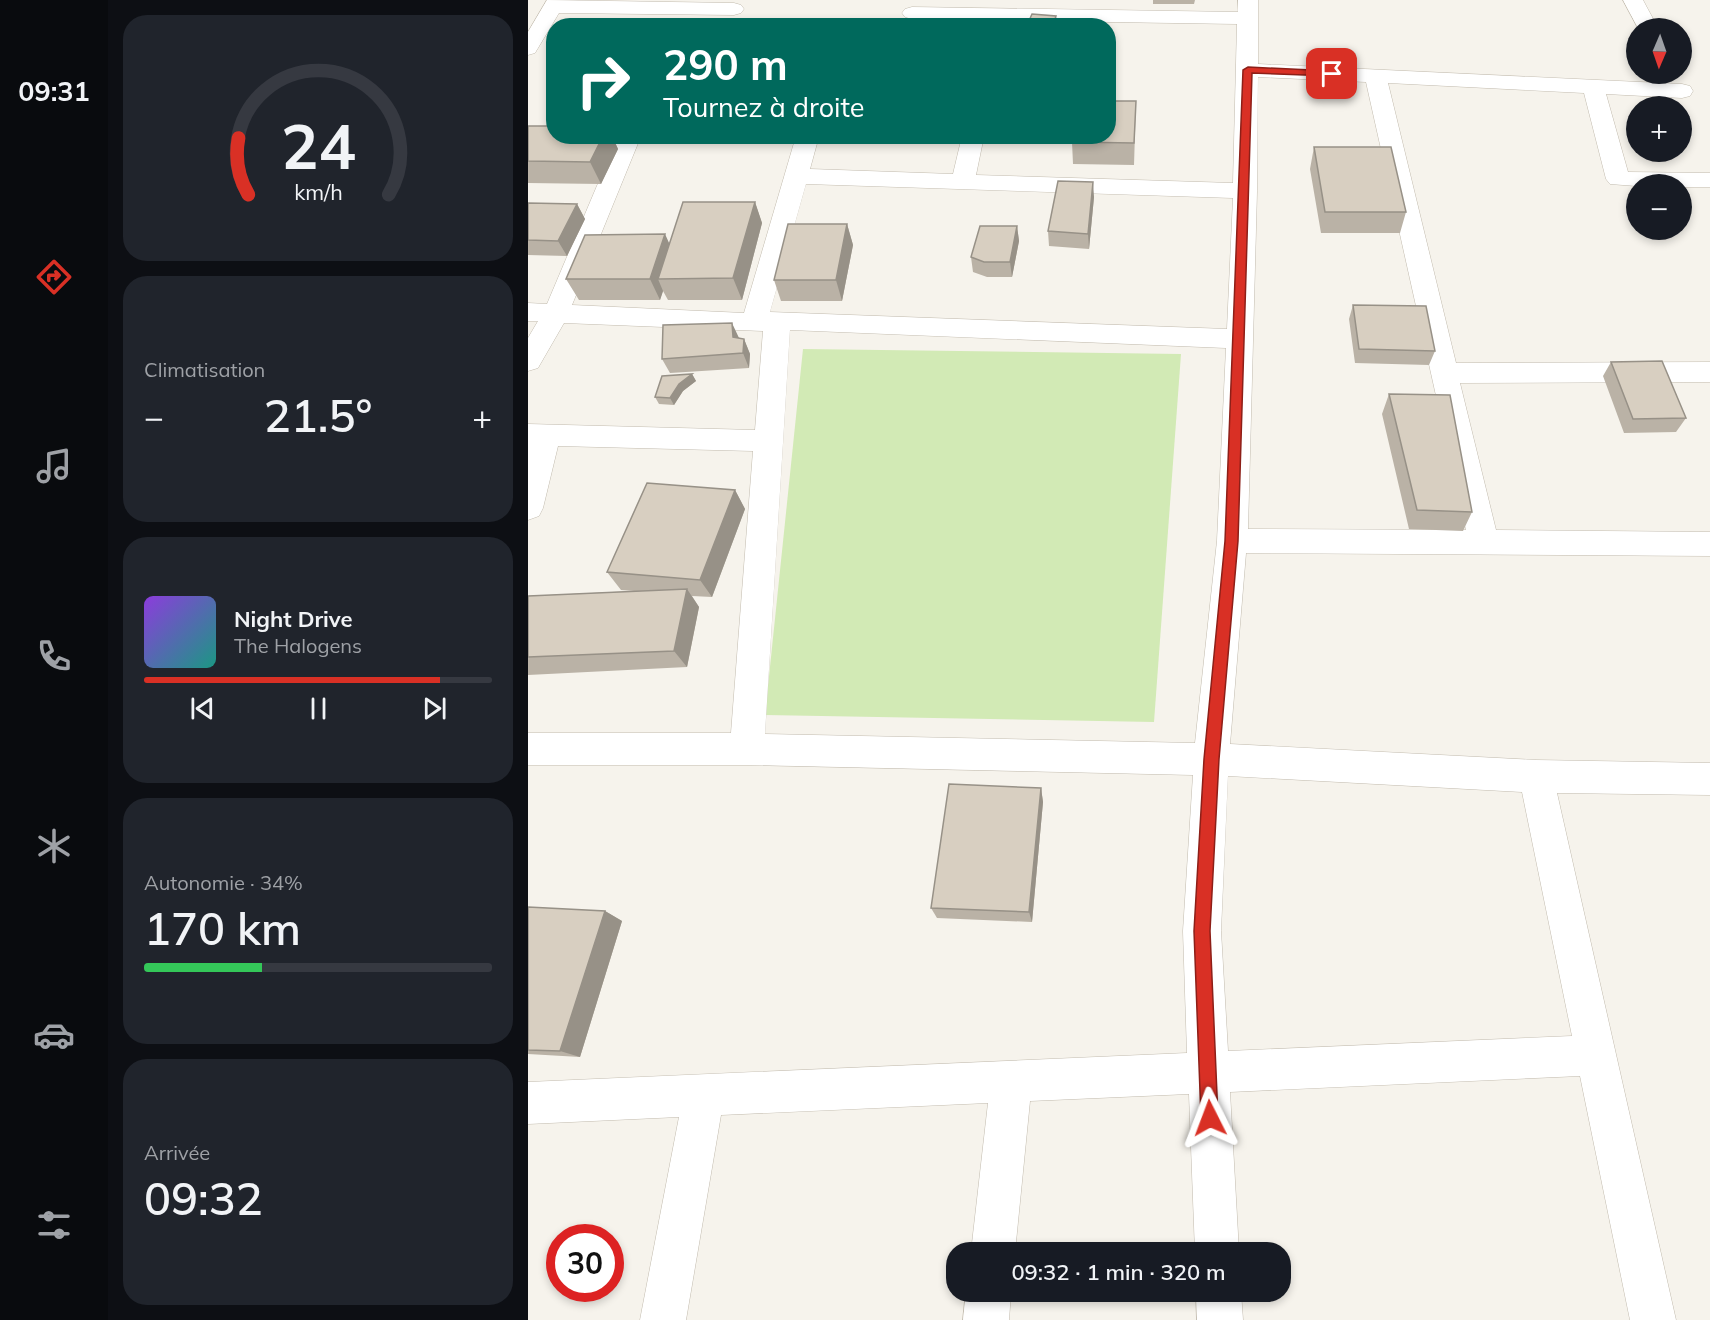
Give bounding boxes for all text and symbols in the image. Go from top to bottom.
north arrow [1626,18,1692,84]
map controls [1626,18,1692,240]
text: 290 m [663,38,788,91]
icon: right [564,42,642,120]
pin [1306,48,1357,99]
icon: arrive [1315,57,1348,90]
text: 09:31 [18,74,90,108]
text: Tournez à droite [663,90,864,124]
button: + [1626,96,1692,162]
text: 24 [281,106,355,185]
button: − [1626,174,1692,240]
text: km/h [294,178,342,205]
icon: directions [33,256,75,298]
text: Climatisation [144,357,265,382]
text: 21.5° [264,387,372,443]
text: − [144,396,164,437]
text: + [472,396,492,437]
icon: music [33,445,75,487]
text: Night Drive [234,605,353,633]
text: The Halogens [234,633,362,658]
icon: phone [33,635,75,677]
icon: previous [186,692,219,725]
icon: pause [302,692,335,725]
icon: next [418,692,451,725]
icon: climate [33,825,75,867]
text: Autonomie · 34% [144,870,303,895]
text: 170 km [144,900,301,956]
icon: car [33,1014,75,1056]
position arrow [1178,1086,1242,1150]
text: Arrivée [144,1140,210,1165]
text: 09:32 [144,1170,263,1226]
icon: filters [33,1204,75,1246]
speed limit sign: 30 [546,1224,624,1302]
text: 09:32 · 1 min · 320 m [1011,1258,1226,1286]

